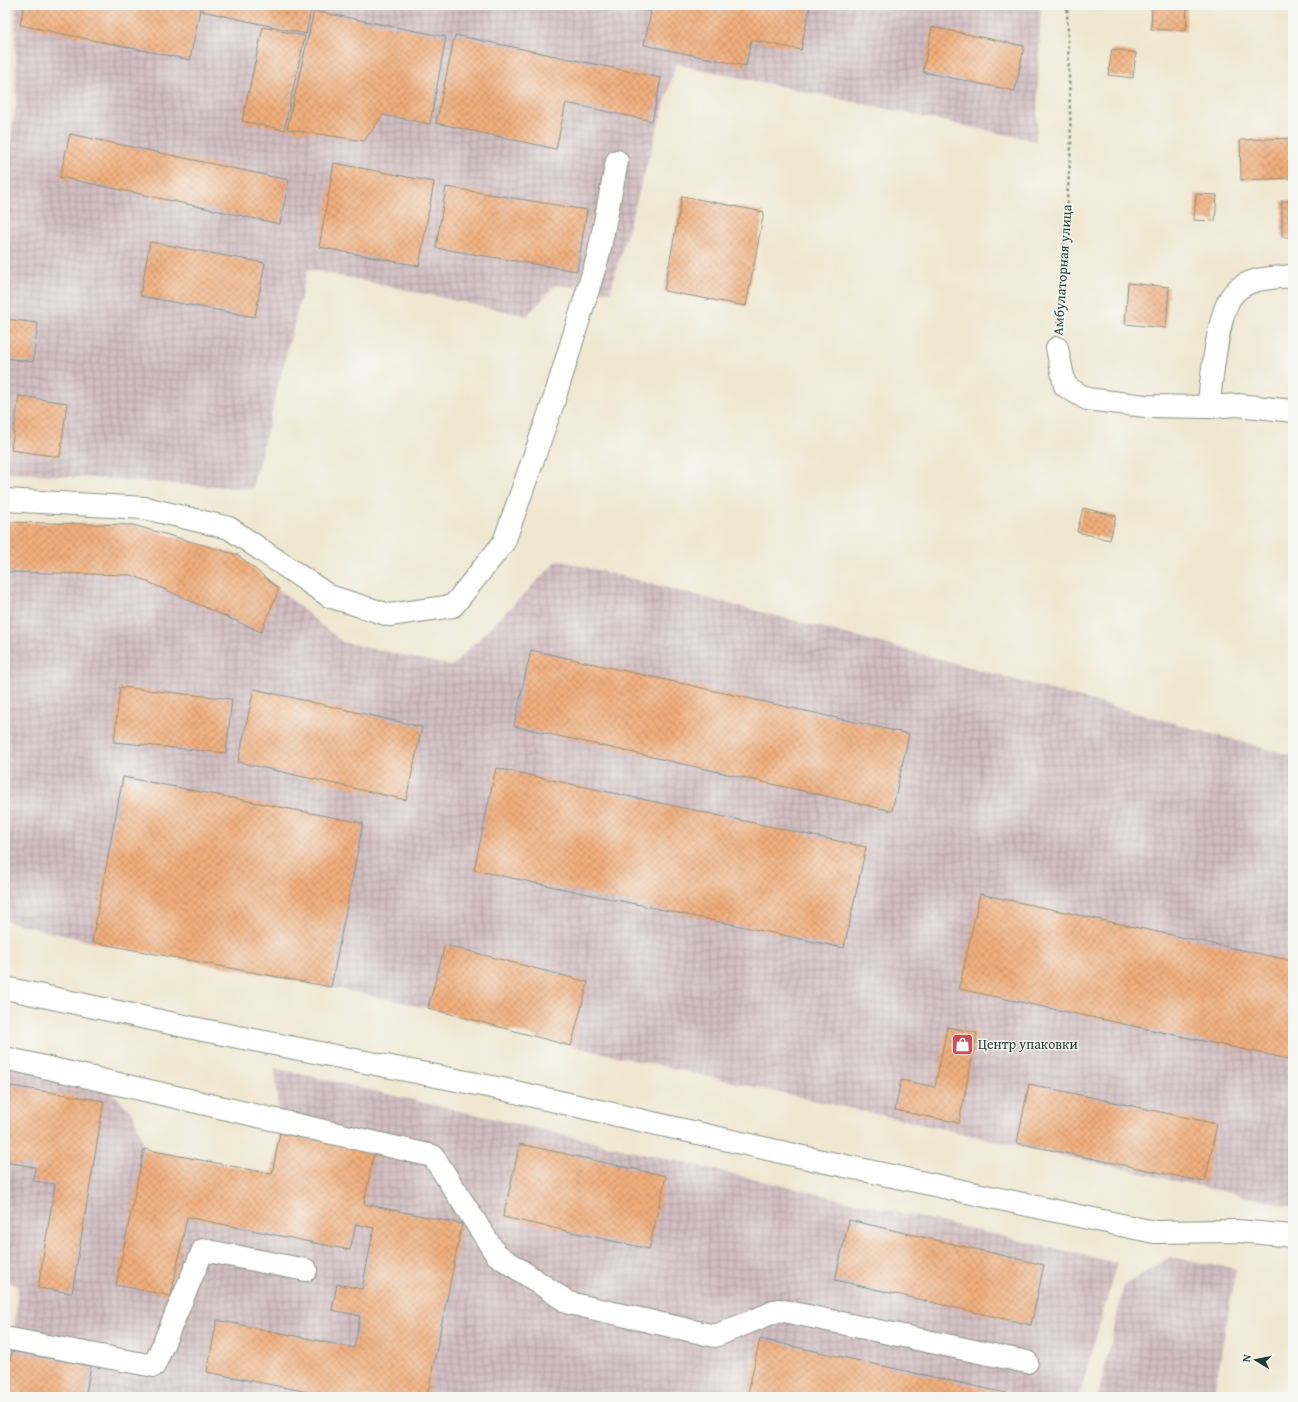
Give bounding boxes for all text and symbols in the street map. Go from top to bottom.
street label: Амбулаторная улица [1047,203,1077,336]
shop icon: Центр упаковки [950,1031,976,1057]
place label: Центр упаковки [978,1034,1078,1054]
north arrow [1236,1340,1276,1380]
text: N [1238,1353,1255,1363]

